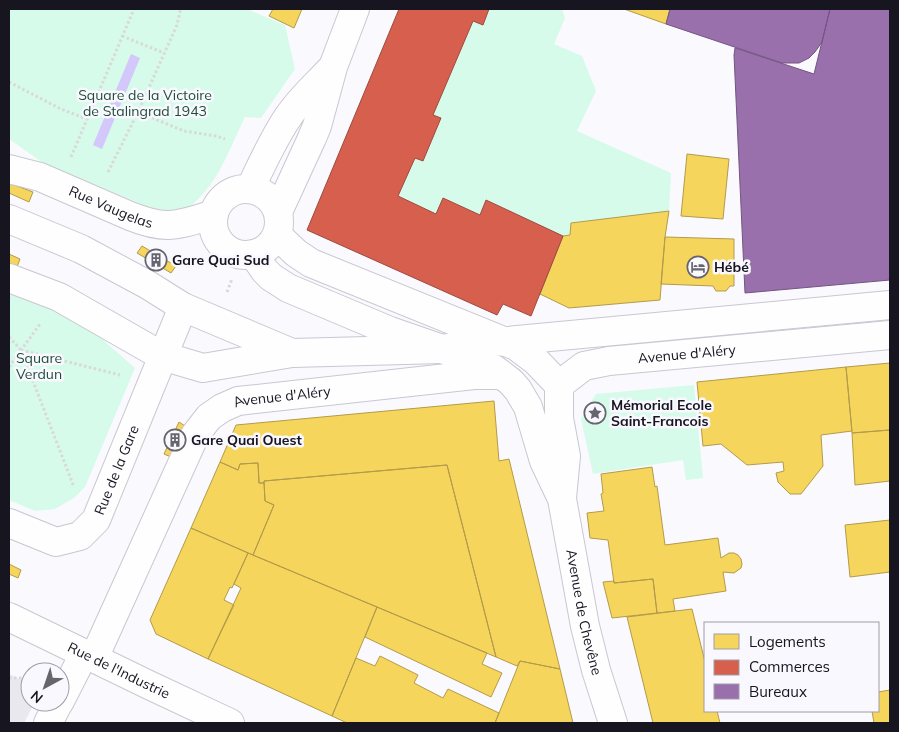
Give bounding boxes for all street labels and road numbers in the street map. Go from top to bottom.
street label: Rue Vaugelas [66,182,155,232]
street label: Avenue d'Aléry [637,340,737,367]
street label: Avenue d'Aléry [230,382,332,411]
street label: Rue de la Gare [90,422,143,518]
street label: Avenue de Chevêne [562,548,606,678]
street label: Rue de l'Industrie [65,638,173,703]

